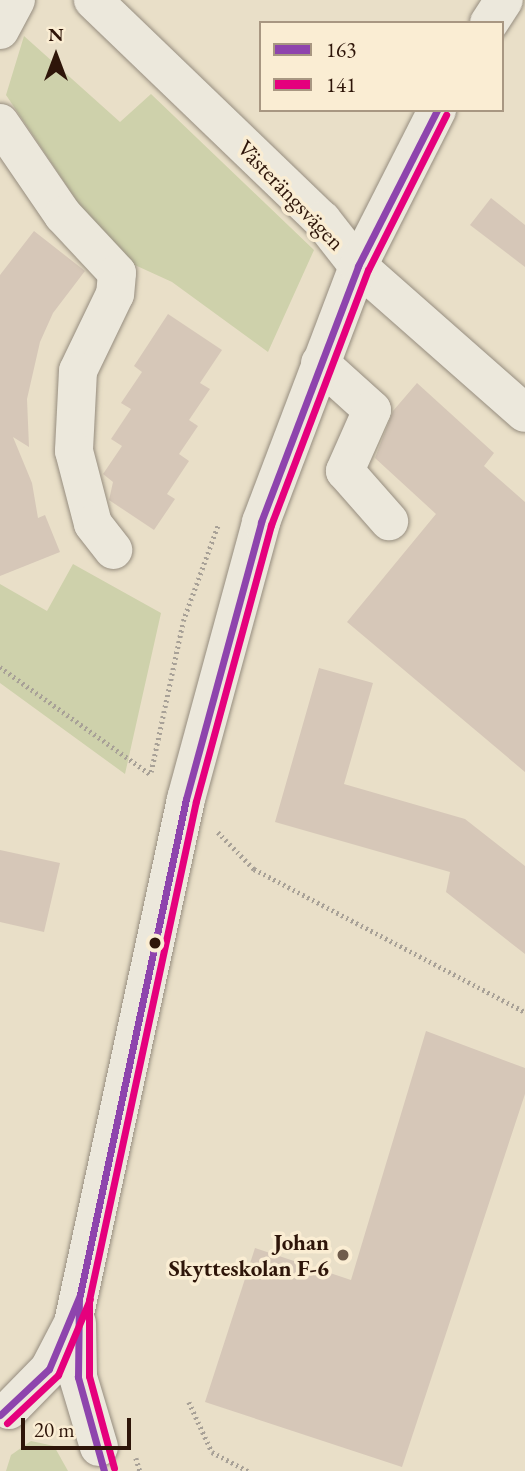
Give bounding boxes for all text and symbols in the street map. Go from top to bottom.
north arrow [21,21,91,91]
legend [259,21,504,112]
text: N [48,22,64,47]
text: 163 [326,36,356,63]
text: 141 [326,71,356,98]
street label: Västerängsvägen [232,134,350,256]
unlabelled marker [148,936,162,950]
place label: Johan Skytteskolan F-6 [168,1228,329,1282]
marker: Johan Skytteskolan F-6 [335,1247,351,1263]
scale bar [24,1404,135,1448]
text: 20 m [34,1416,75,1443]

